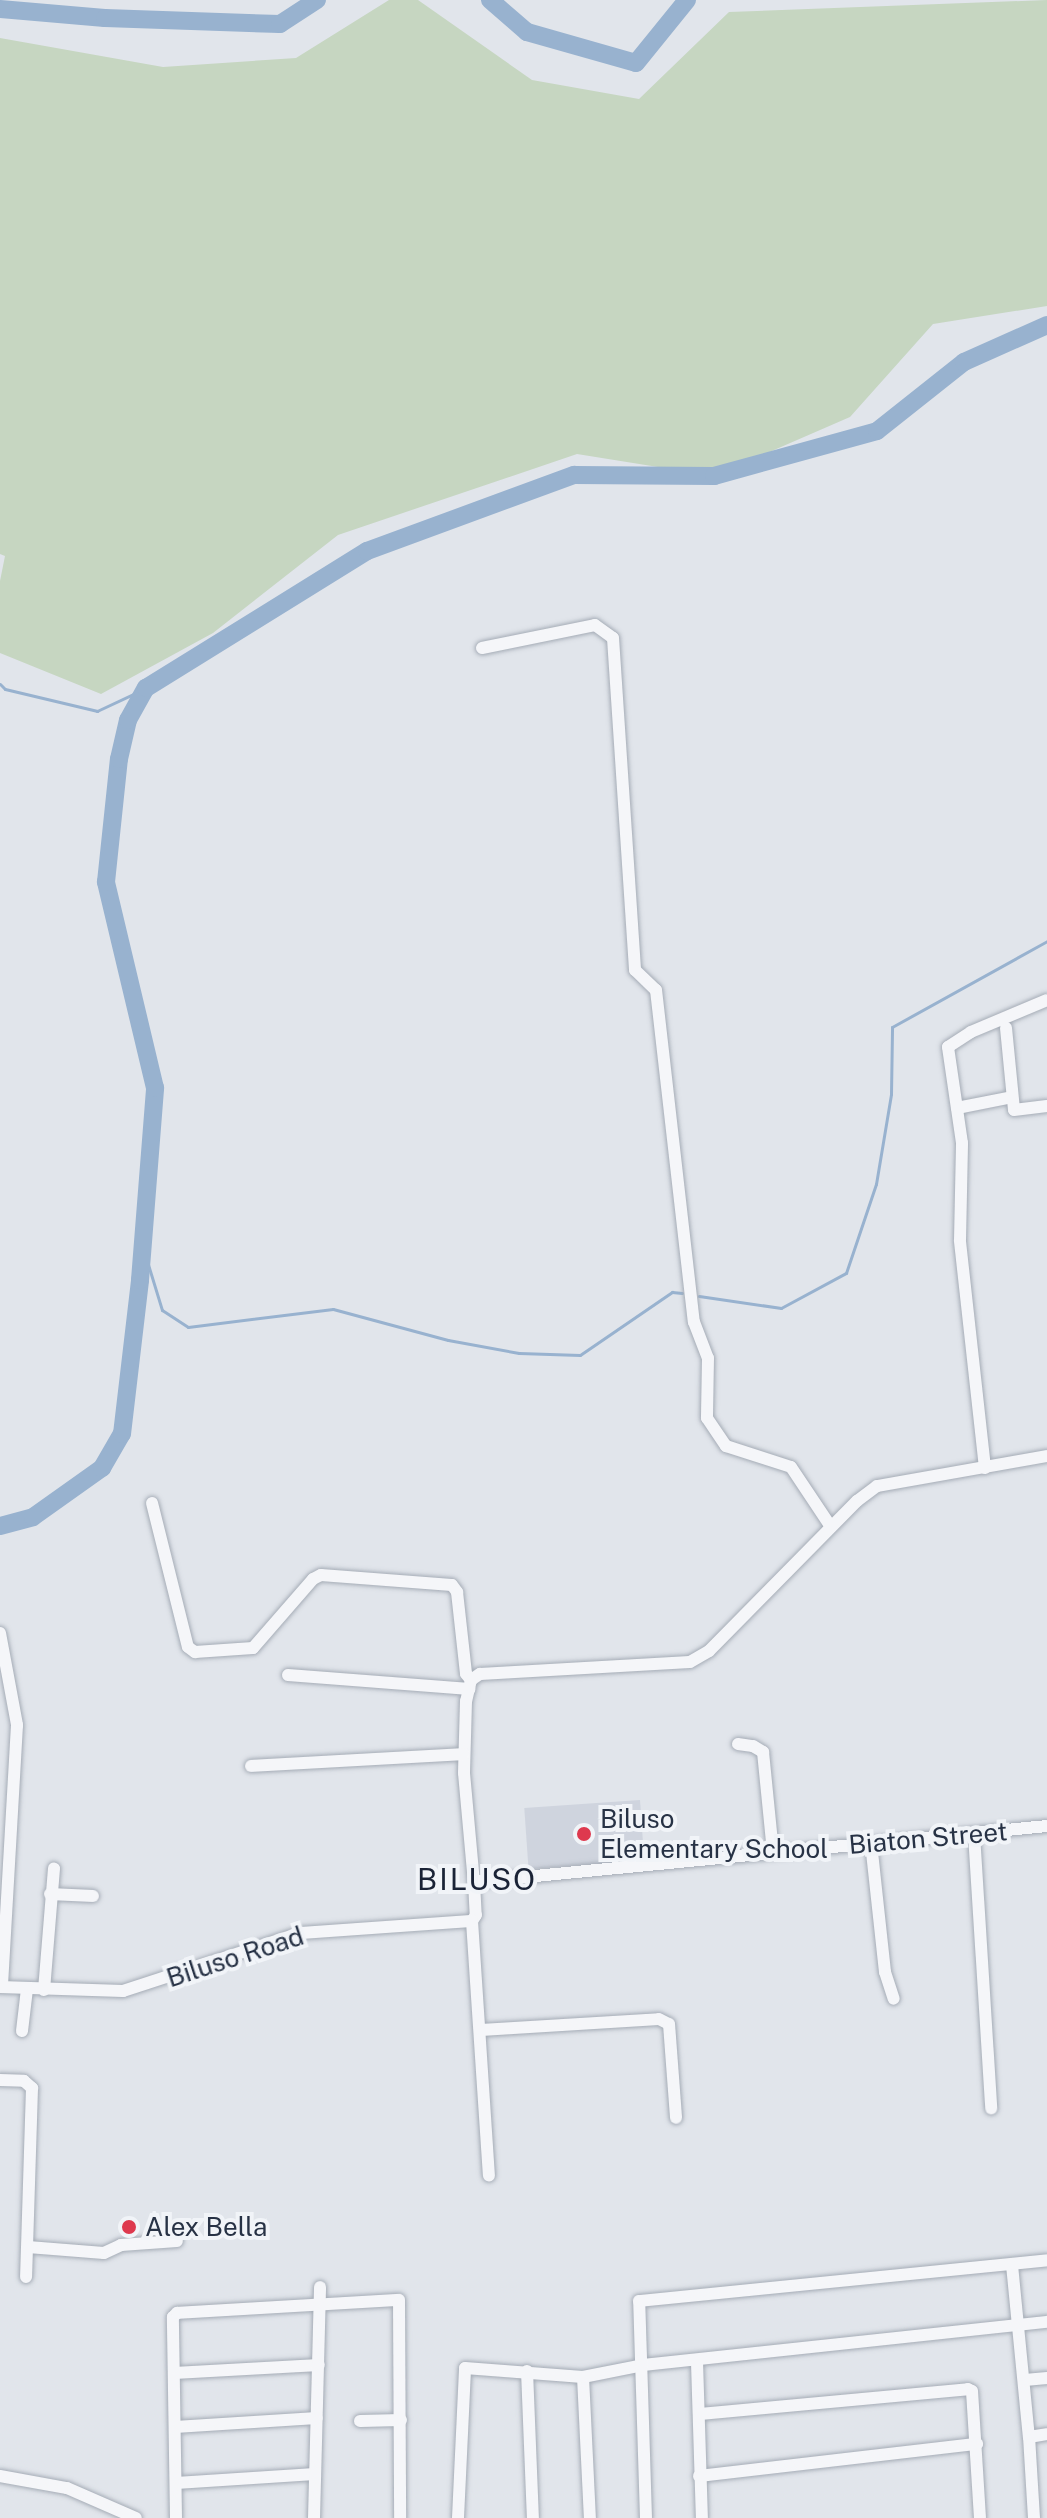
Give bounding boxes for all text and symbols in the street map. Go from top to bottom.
place label: Biluso Elementary School [600,1803,828,1864]
street label: Biaton Street [847,1816,1009,1860]
marker: Biluso Elementary School [575,1825,593,1843]
district label: BILUSO [417,1861,537,1897]
street label: Biluso Road [162,1920,308,1994]
place label: Alex Bella [145,2211,267,2243]
marker: Alex Bella [120,2218,138,2236]

